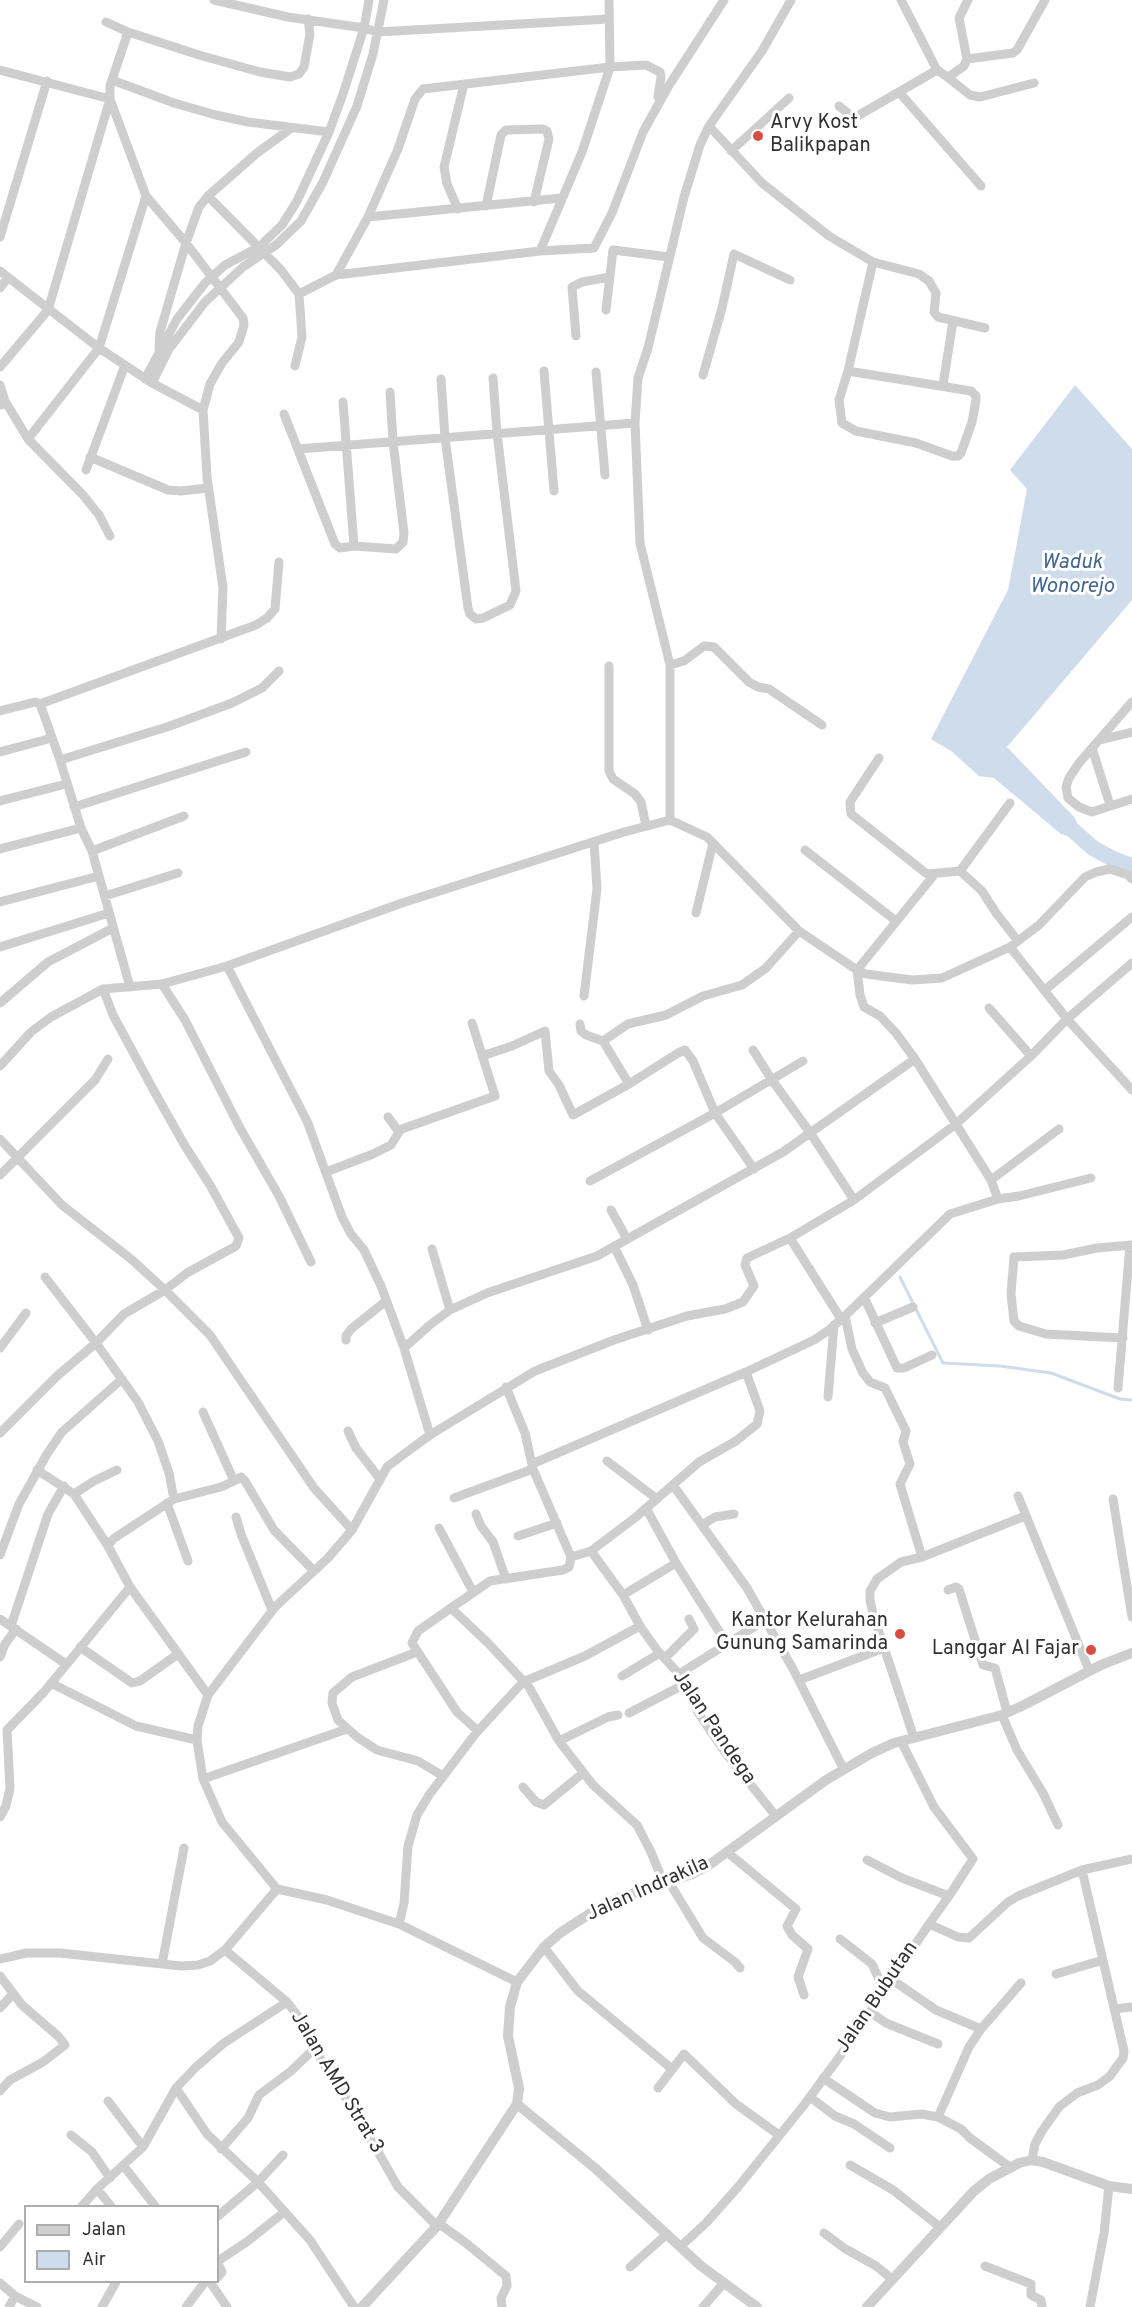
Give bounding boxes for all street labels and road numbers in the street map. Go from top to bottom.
street label: Jalan Pandega [666,1666,760,1790]
street label: Jalan Indrakila [583,1852,713,1928]
street label: Jalan Bubutan [832,1938,924,2058]
street label: Jalan AMD Strat 3 [284,2008,388,2158]

